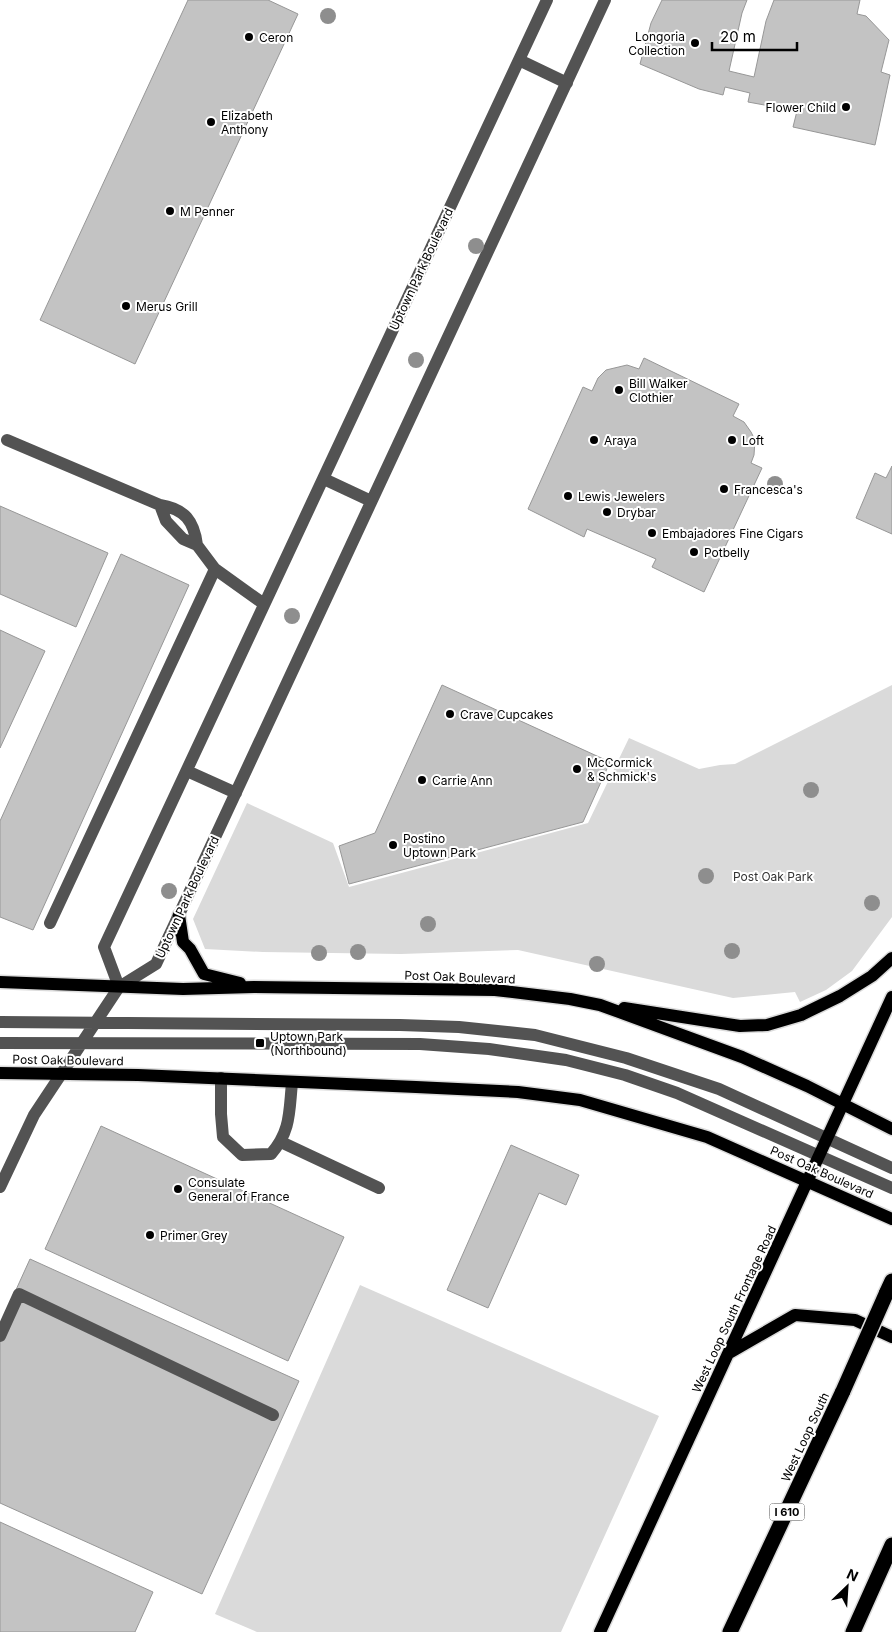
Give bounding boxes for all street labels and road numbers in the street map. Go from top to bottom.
street label: Uptown Park Boulevard [386,205,456,333]
street label: Uptown Park Boulevard [152,833,222,961]
street label: Post Oak Boulevard [404,968,516,986]
street label: Post Oak Boulevard [12,1052,124,1068]
street label: Post Oak Boulevard [768,1143,876,1201]
street label: West Loop South Frontage Road [689,1223,779,1395]
street label: West Loop South [778,1390,832,1484]
road number: I 610 [770,1504,804,1520]

